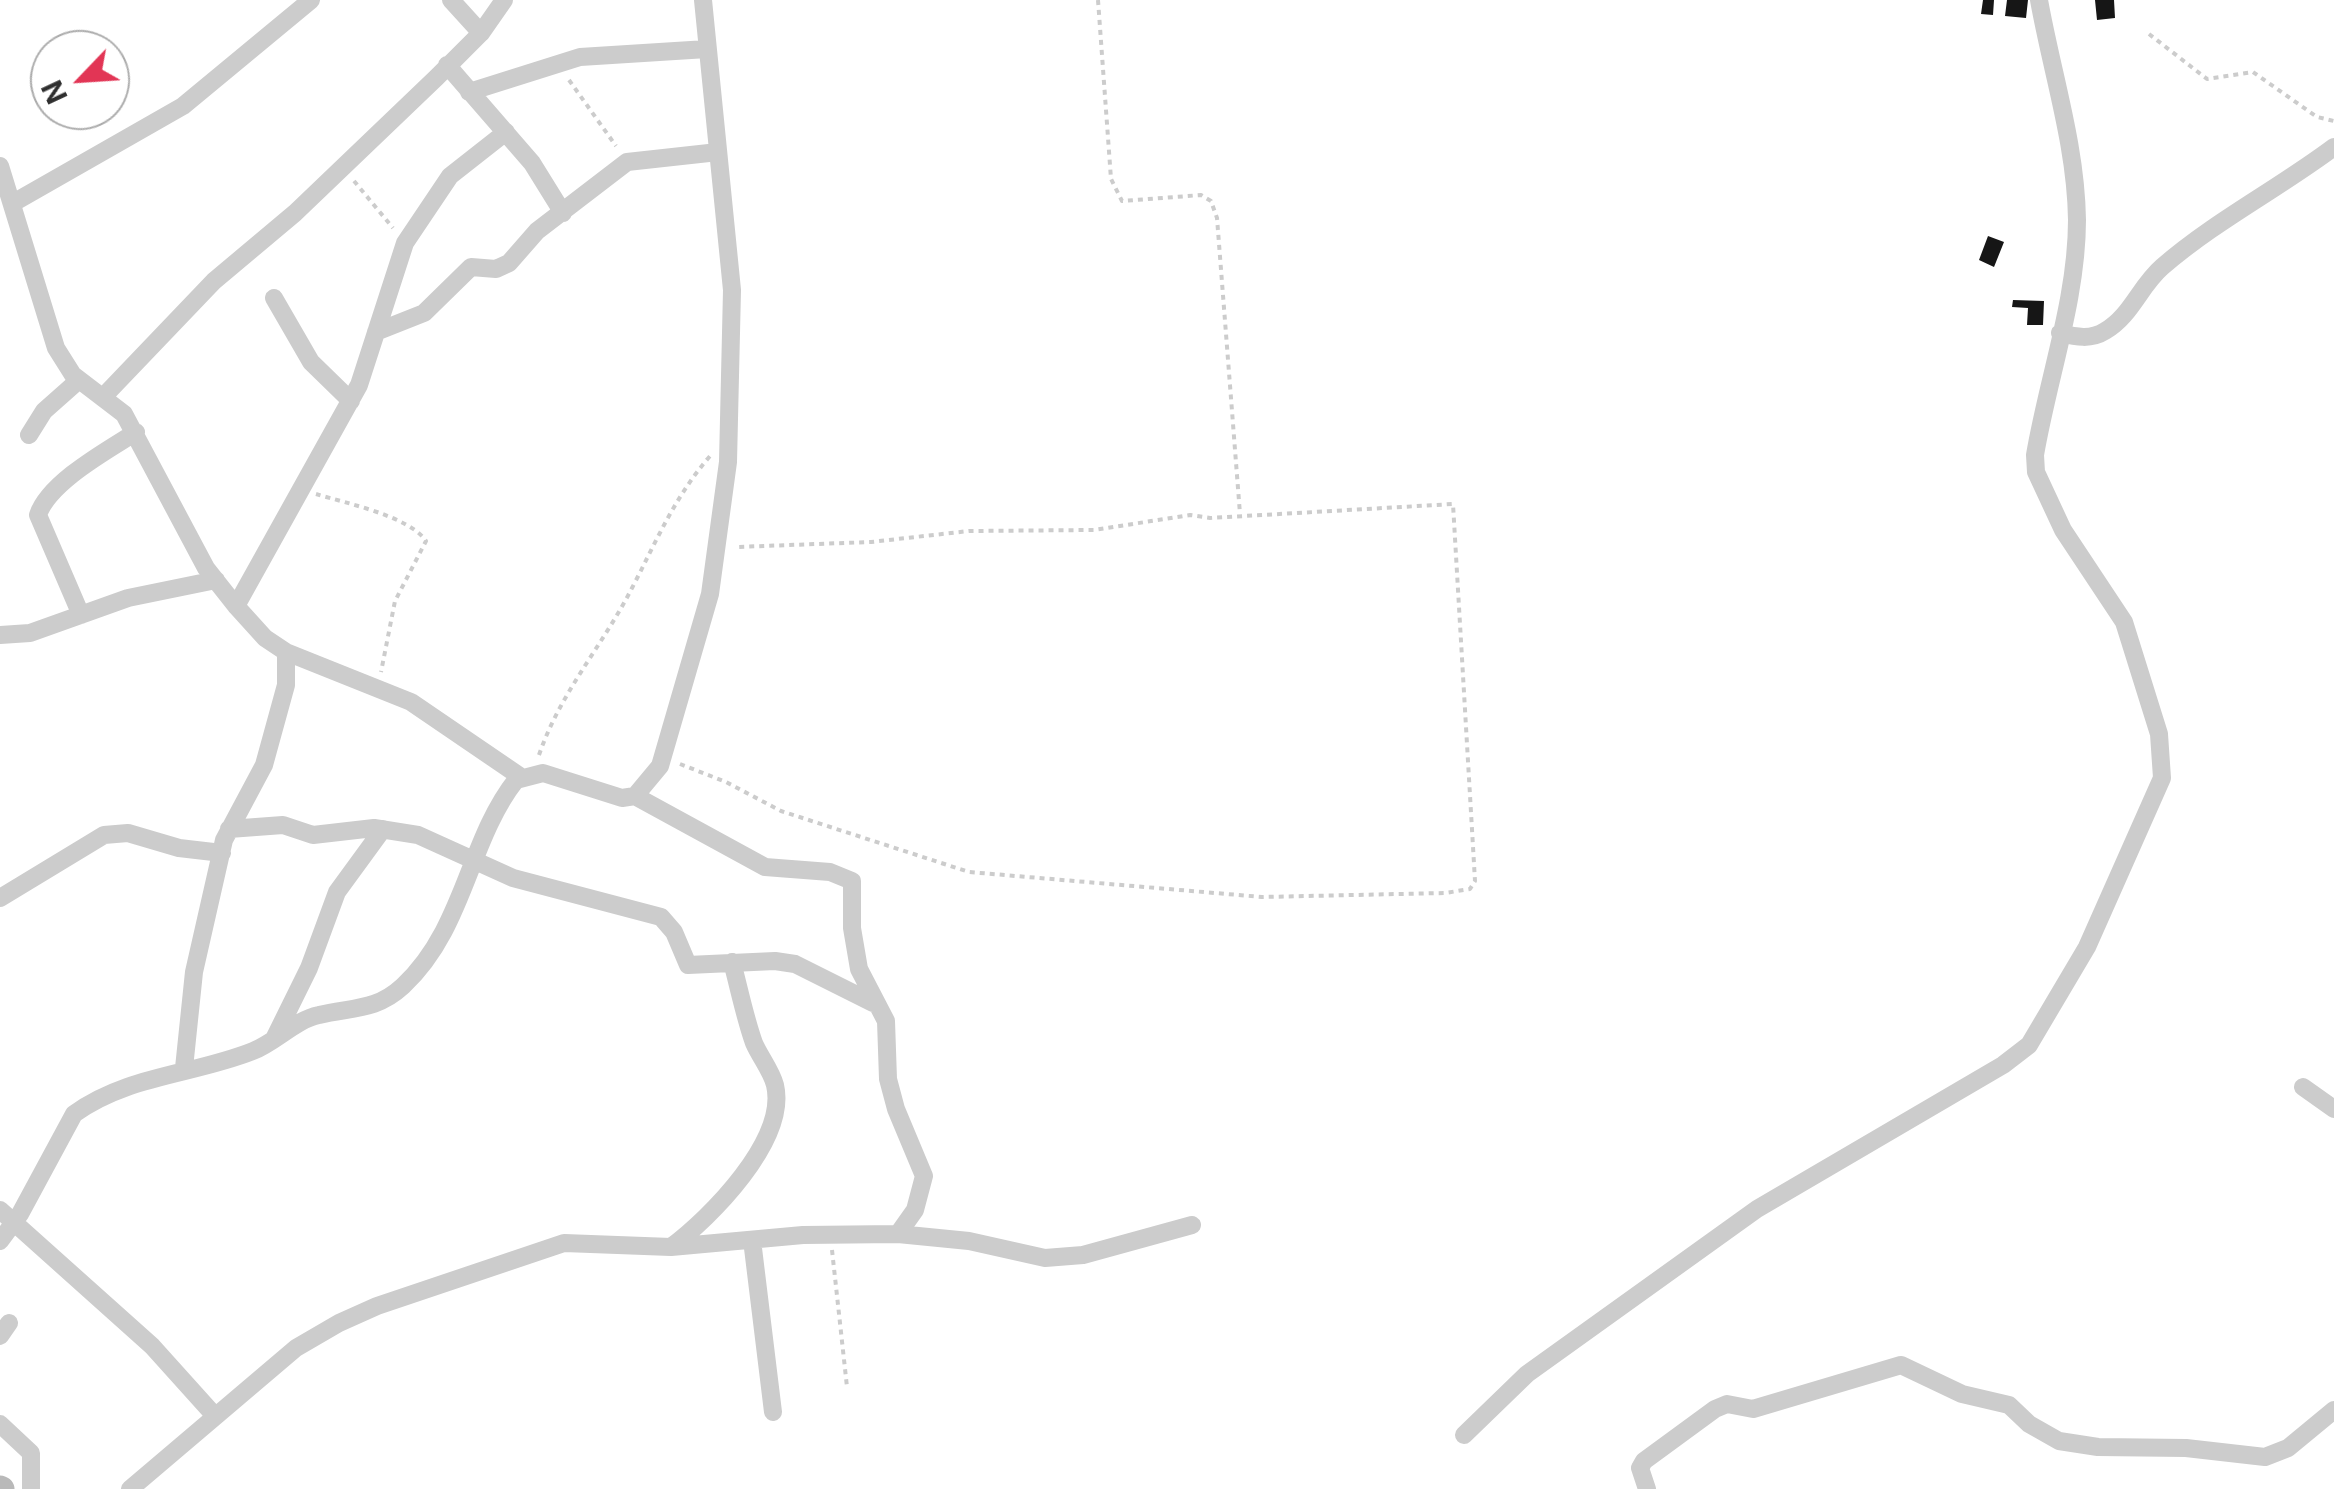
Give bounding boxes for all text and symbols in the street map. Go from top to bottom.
north arrow [30,30,130,130]
text: N [35,75,75,109]

